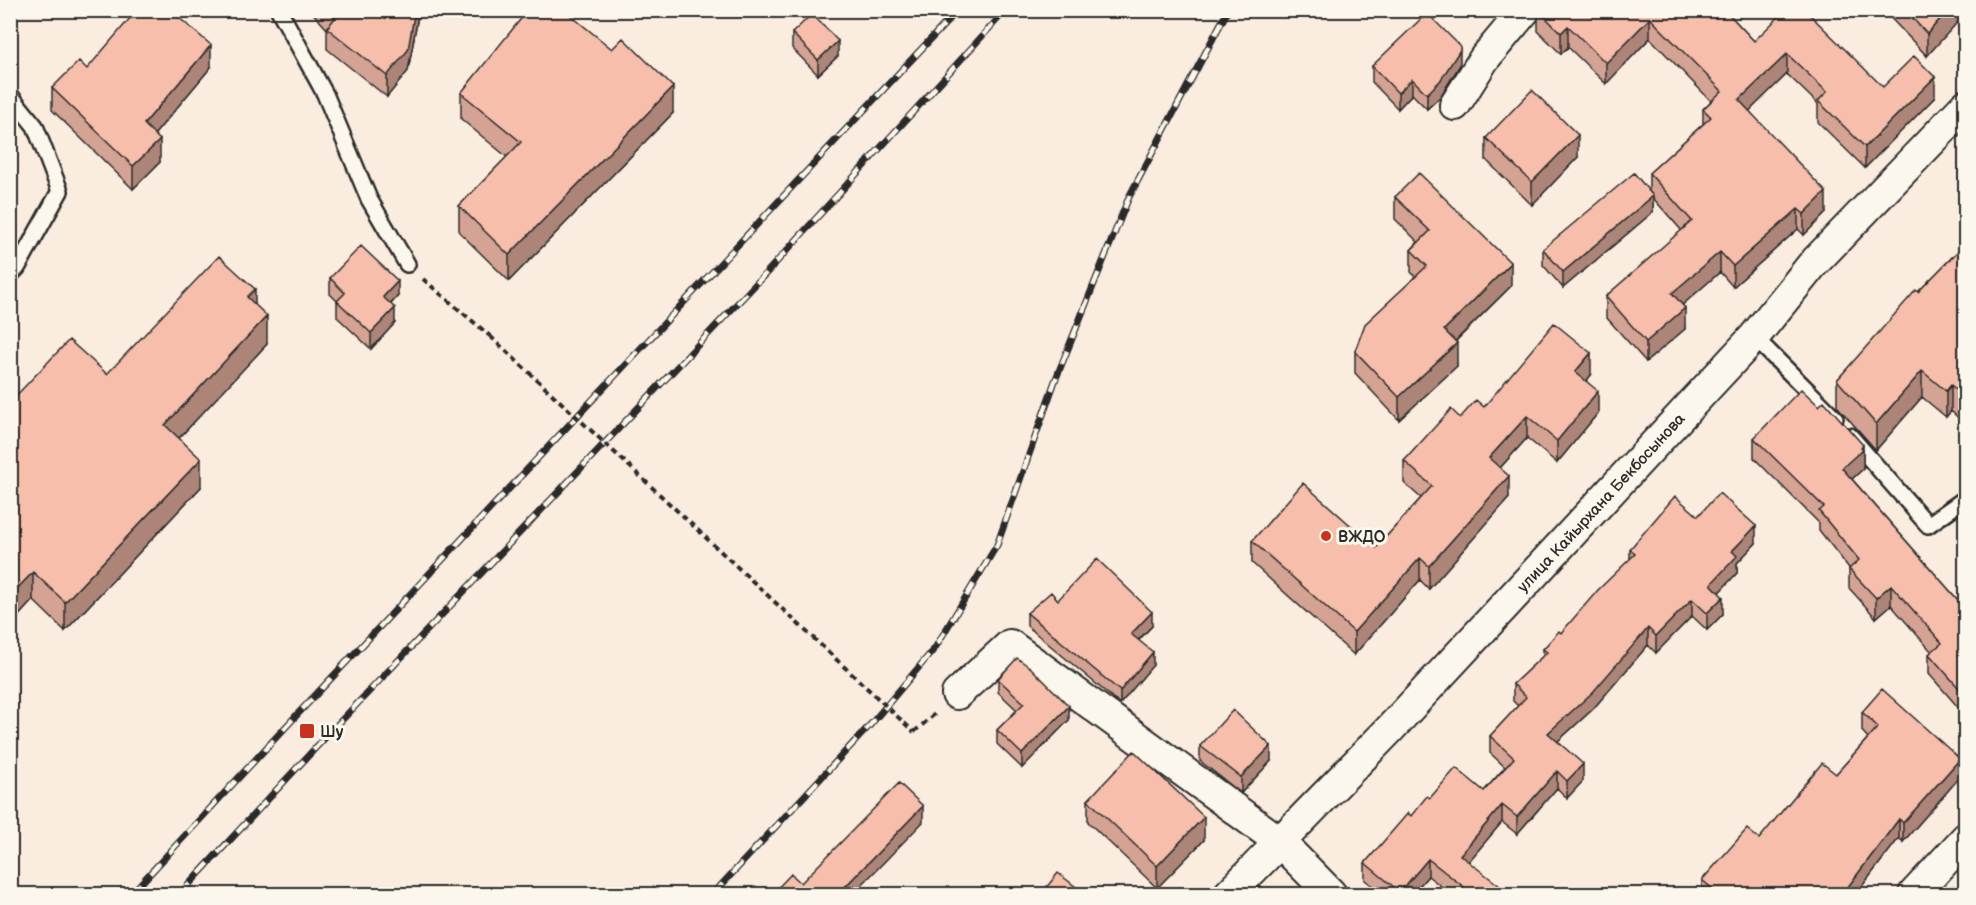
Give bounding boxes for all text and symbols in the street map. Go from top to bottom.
street label: улица Кайырхана Бекбосынова [1514,409,1690,597]
place label: ВЖДО [1338,528,1386,547]
marker: ВЖДО [1319,529,1333,543]
marker: Шу [298,722,316,740]
place label: Шу [320,723,344,742]

